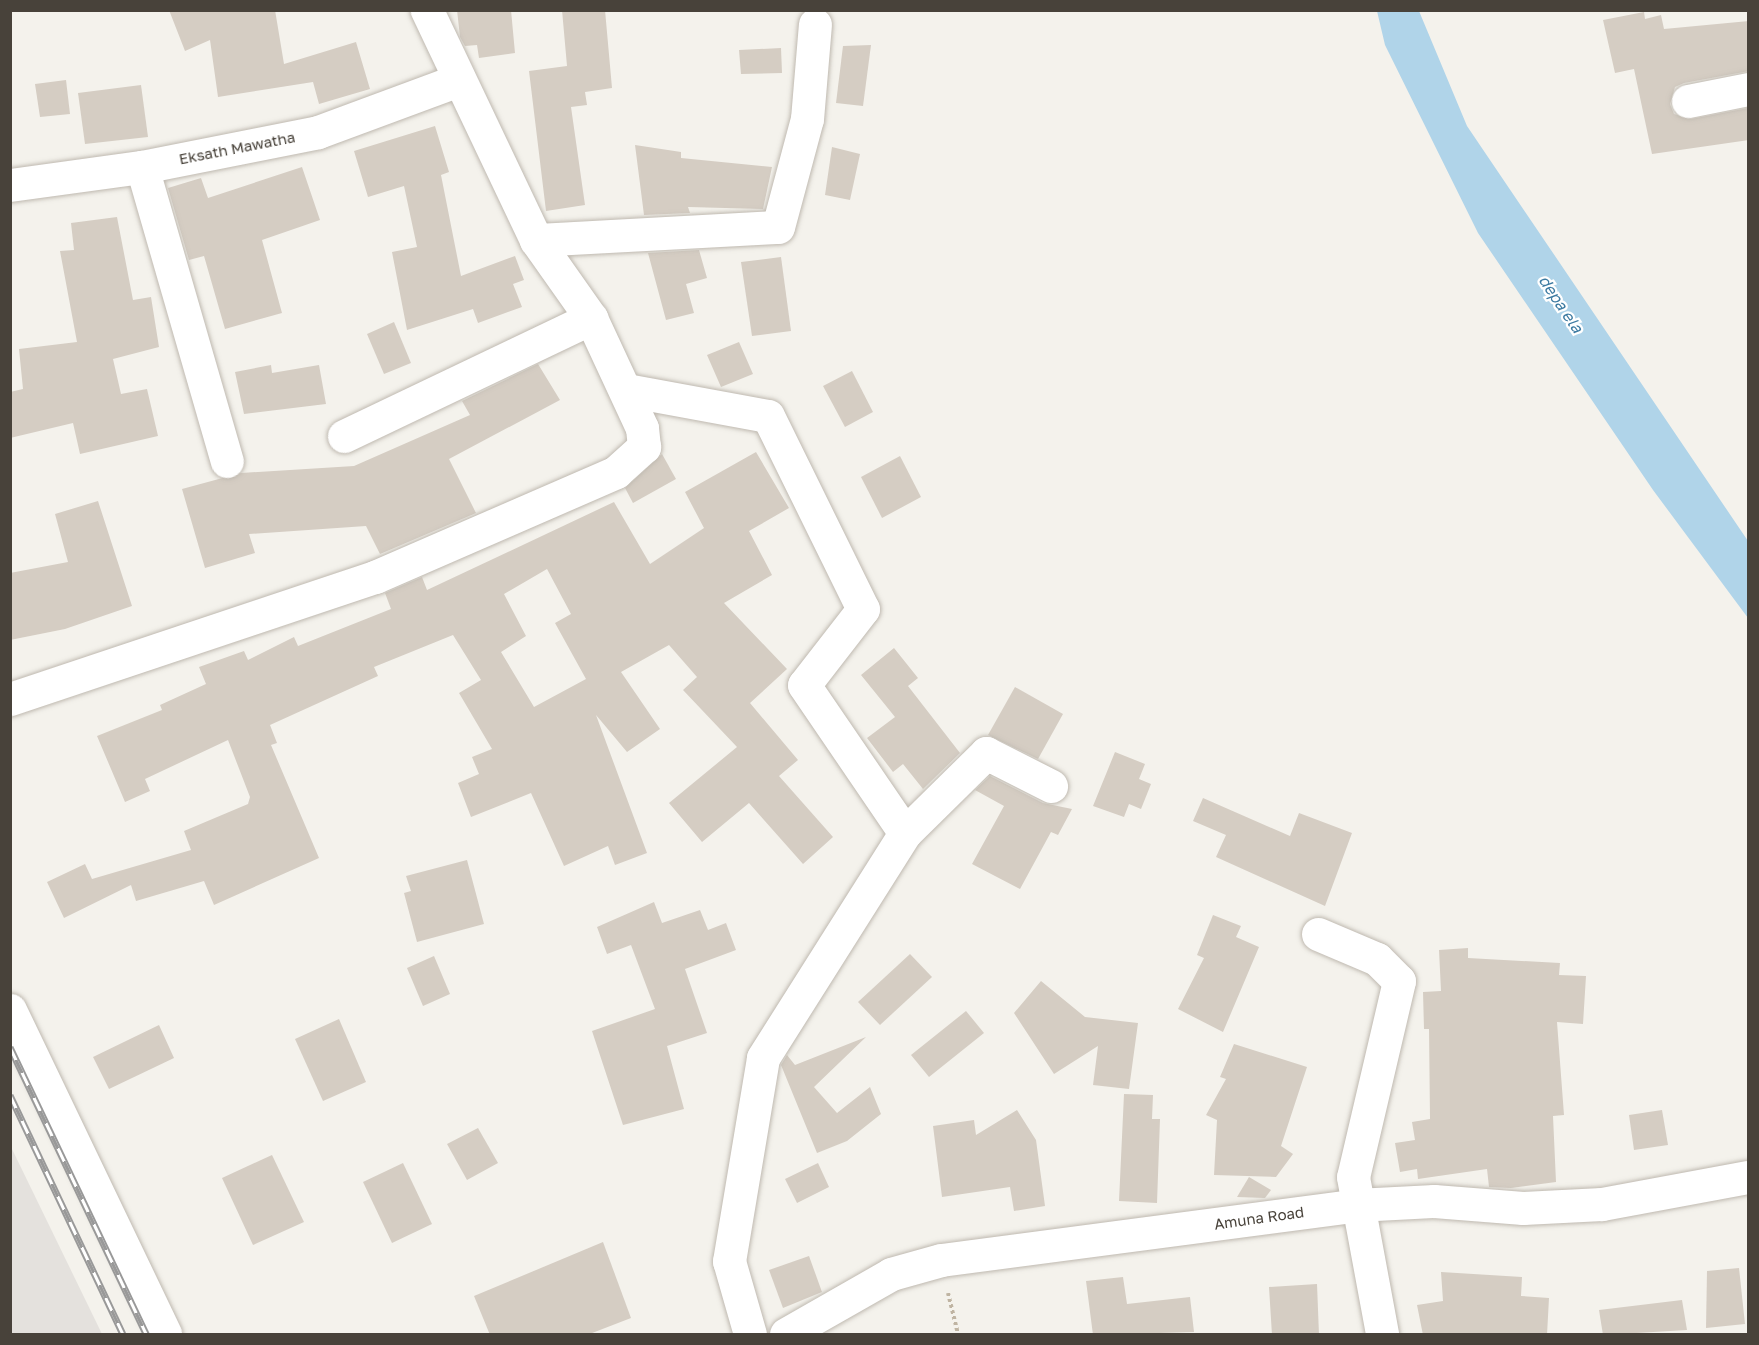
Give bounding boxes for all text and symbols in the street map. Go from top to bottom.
street label: Eksath Mawatha [177,128,297,168]
water label: depa ela [1535,272,1587,336]
street label: Amuna Road [1213,1203,1305,1233]

